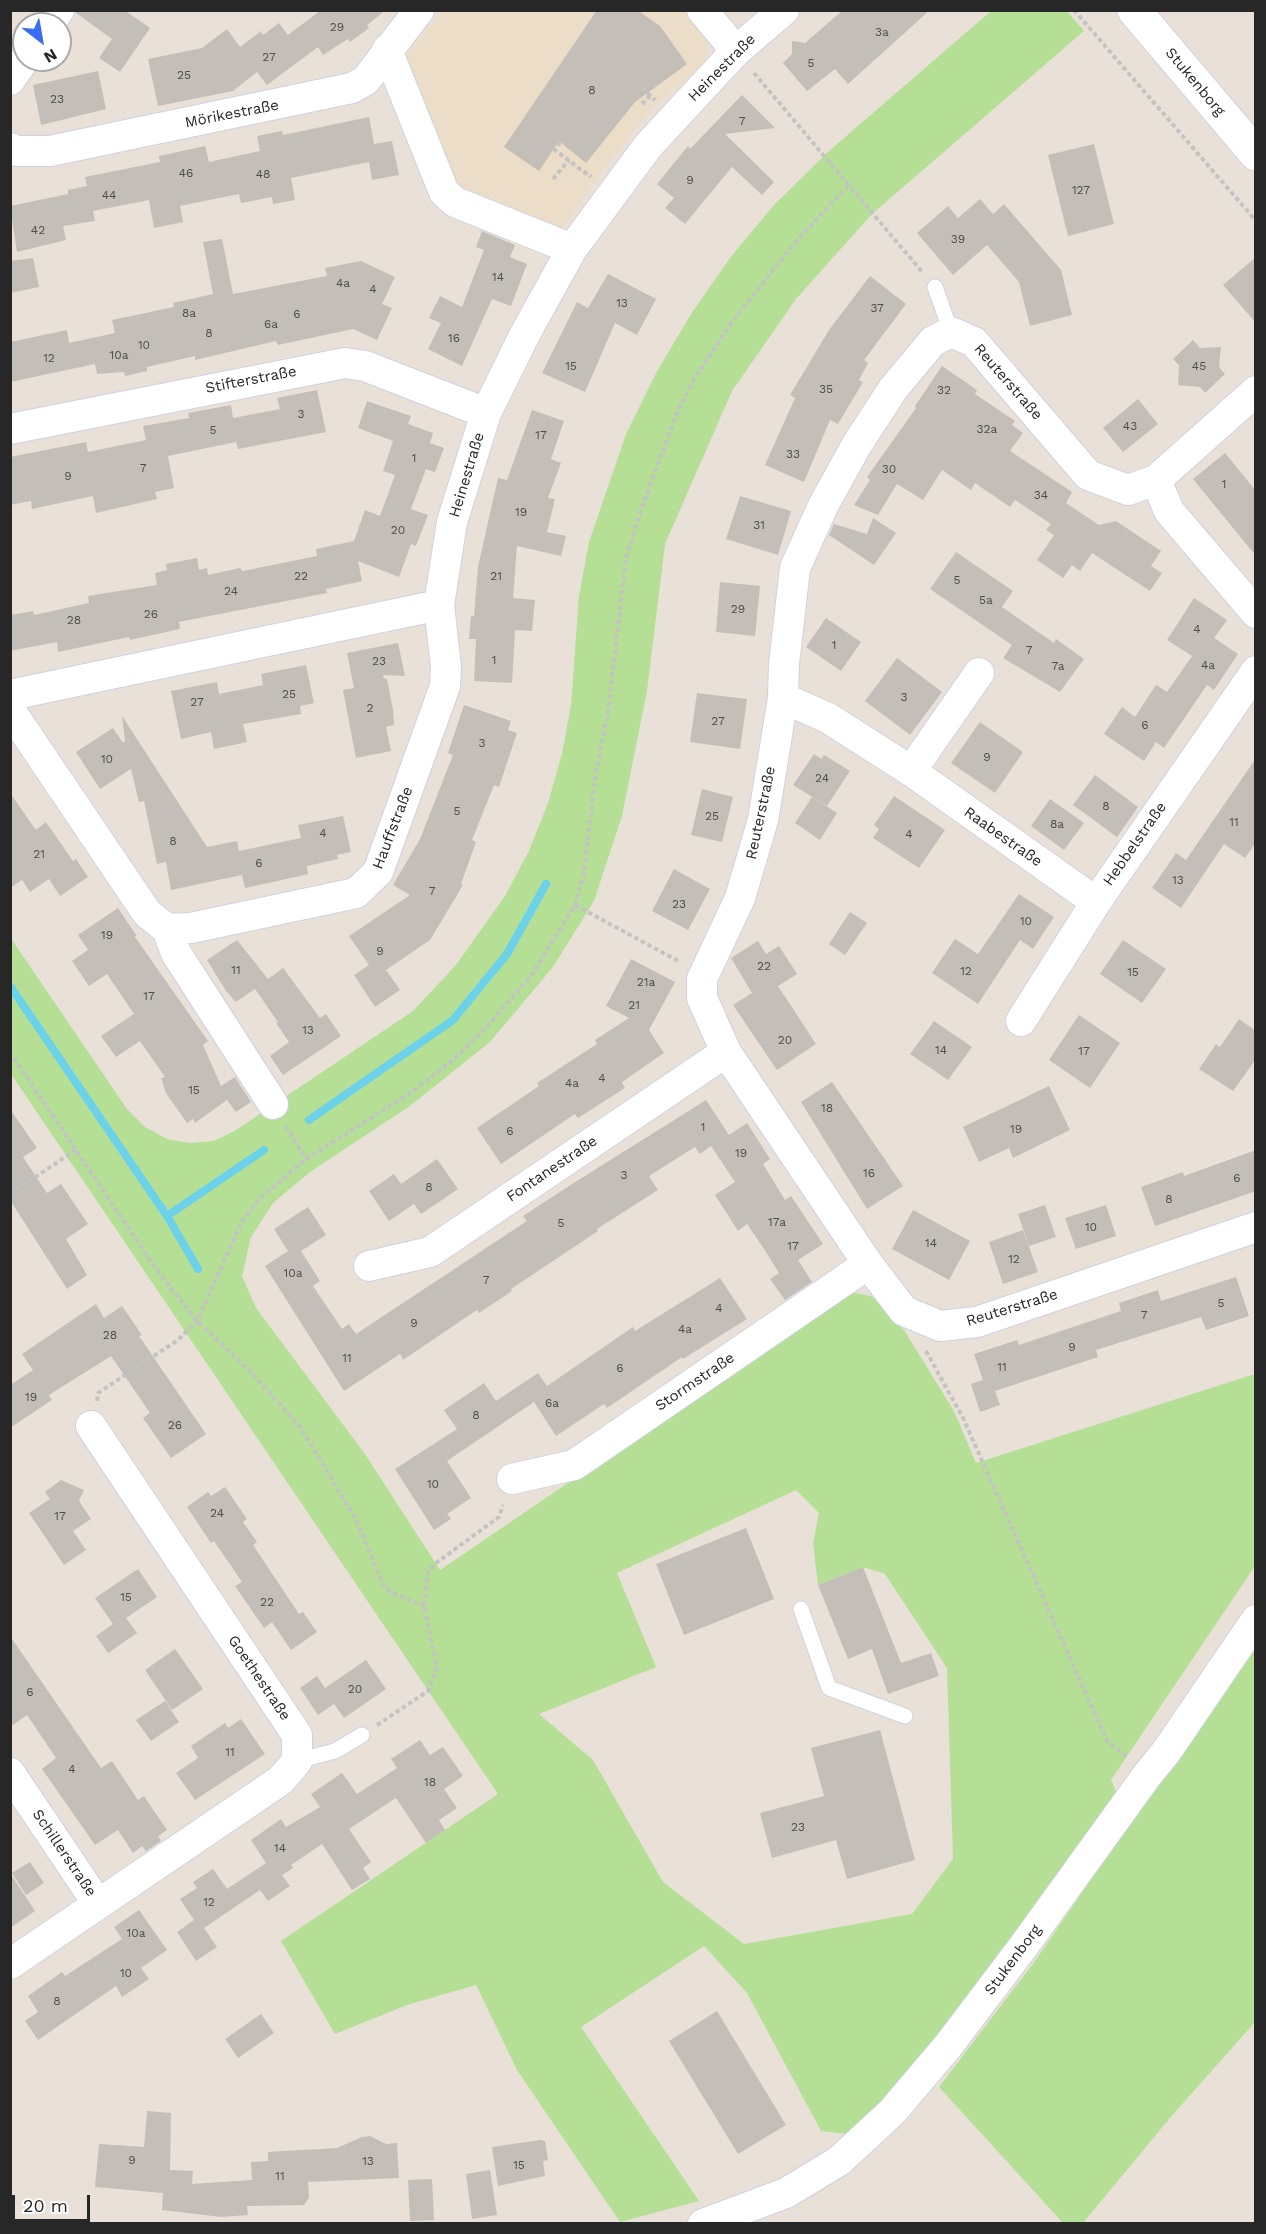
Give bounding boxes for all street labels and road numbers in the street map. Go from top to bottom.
street label: Heinestraße [685,31,759,105]
street label: Stukenborg [1161,44,1229,120]
street label: Mörikestraße [184,96,280,132]
street label: Reuterstraße [970,340,1046,424]
street label: Stifterstraße [204,362,298,398]
street label: Heinestraße [446,430,488,520]
street label: Reuterstraße [742,765,780,861]
street label: Hauffstraße [369,784,417,872]
street label: Hebbelstraße [1099,799,1171,889]
street label: Raabestraße [960,803,1046,871]
street label: Fontanestraße [503,1132,601,1206]
street label: Reuterstraße [964,1286,1060,1330]
street label: Stormstraße [652,1349,738,1415]
street label: Goethestraße [224,1632,294,1724]
street label: Schillerstraße [28,1806,100,1900]
street label: Stukenborg [981,1921,1045,1999]

